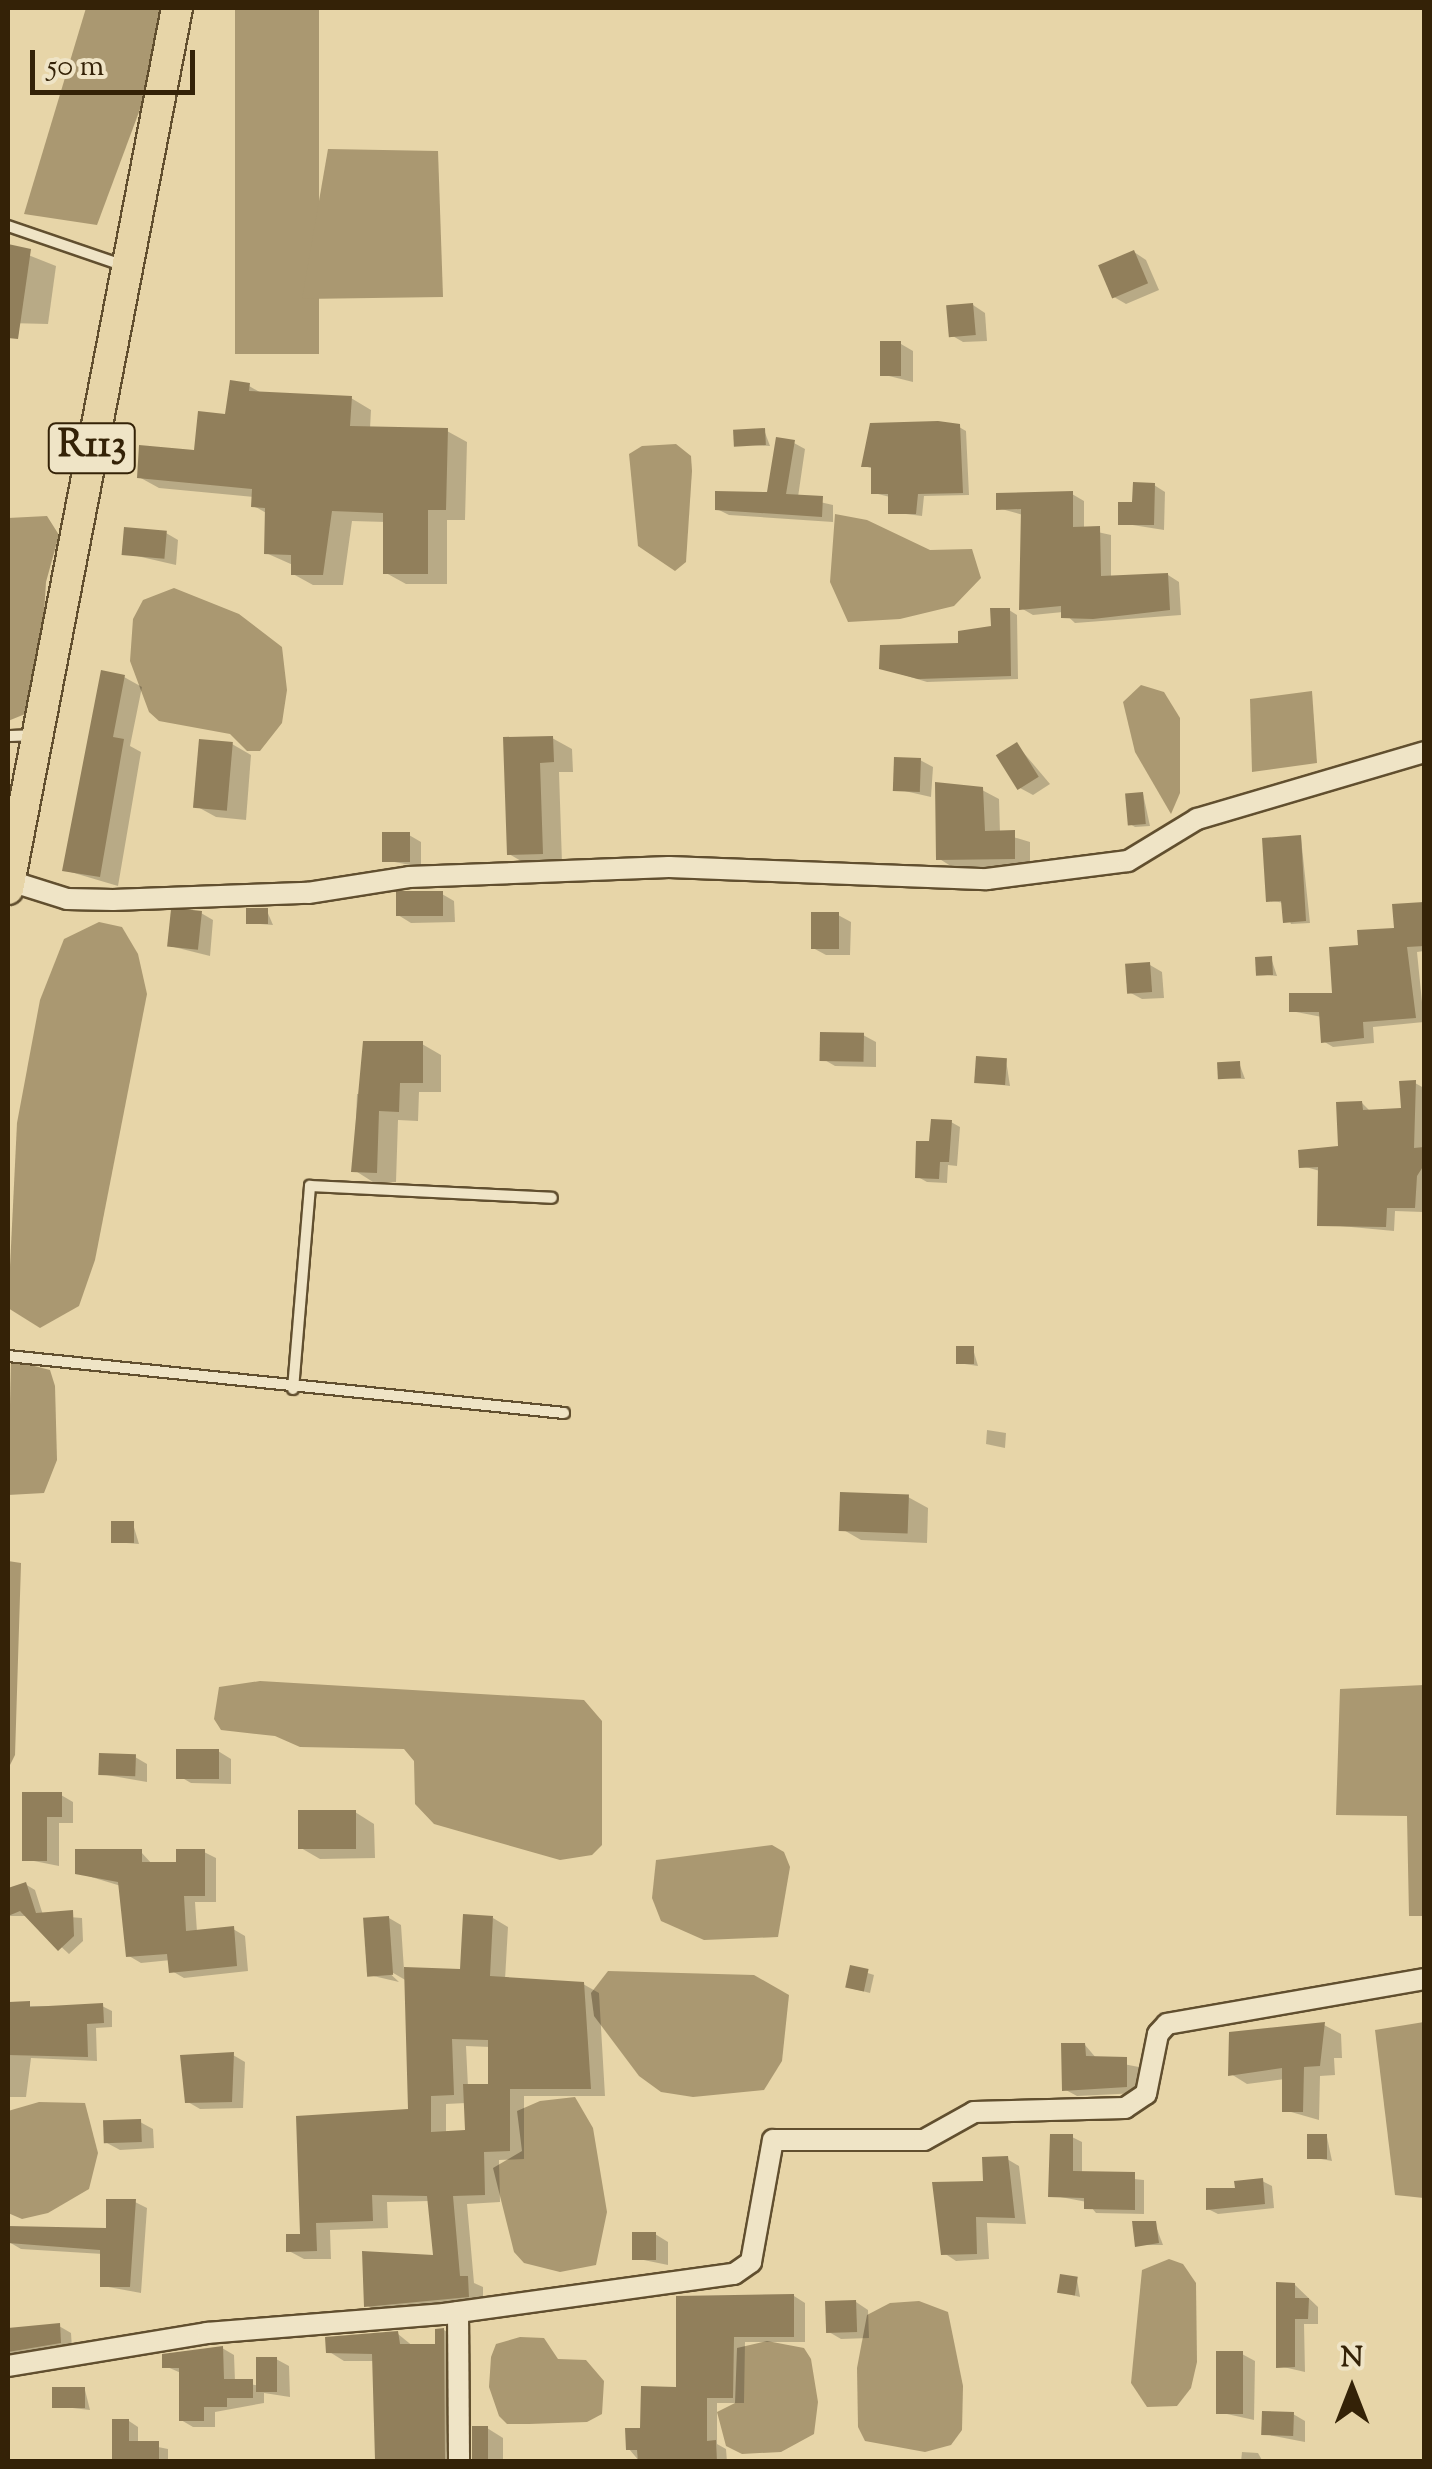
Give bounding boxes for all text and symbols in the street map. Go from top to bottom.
scale bar [35,30,200,92]
text: 50 m [47,46,104,89]
road number: R113 [47,415,137,481]
north arrow [1302,2339,1402,2439]
text: N [1341,2339,1363,2379]

